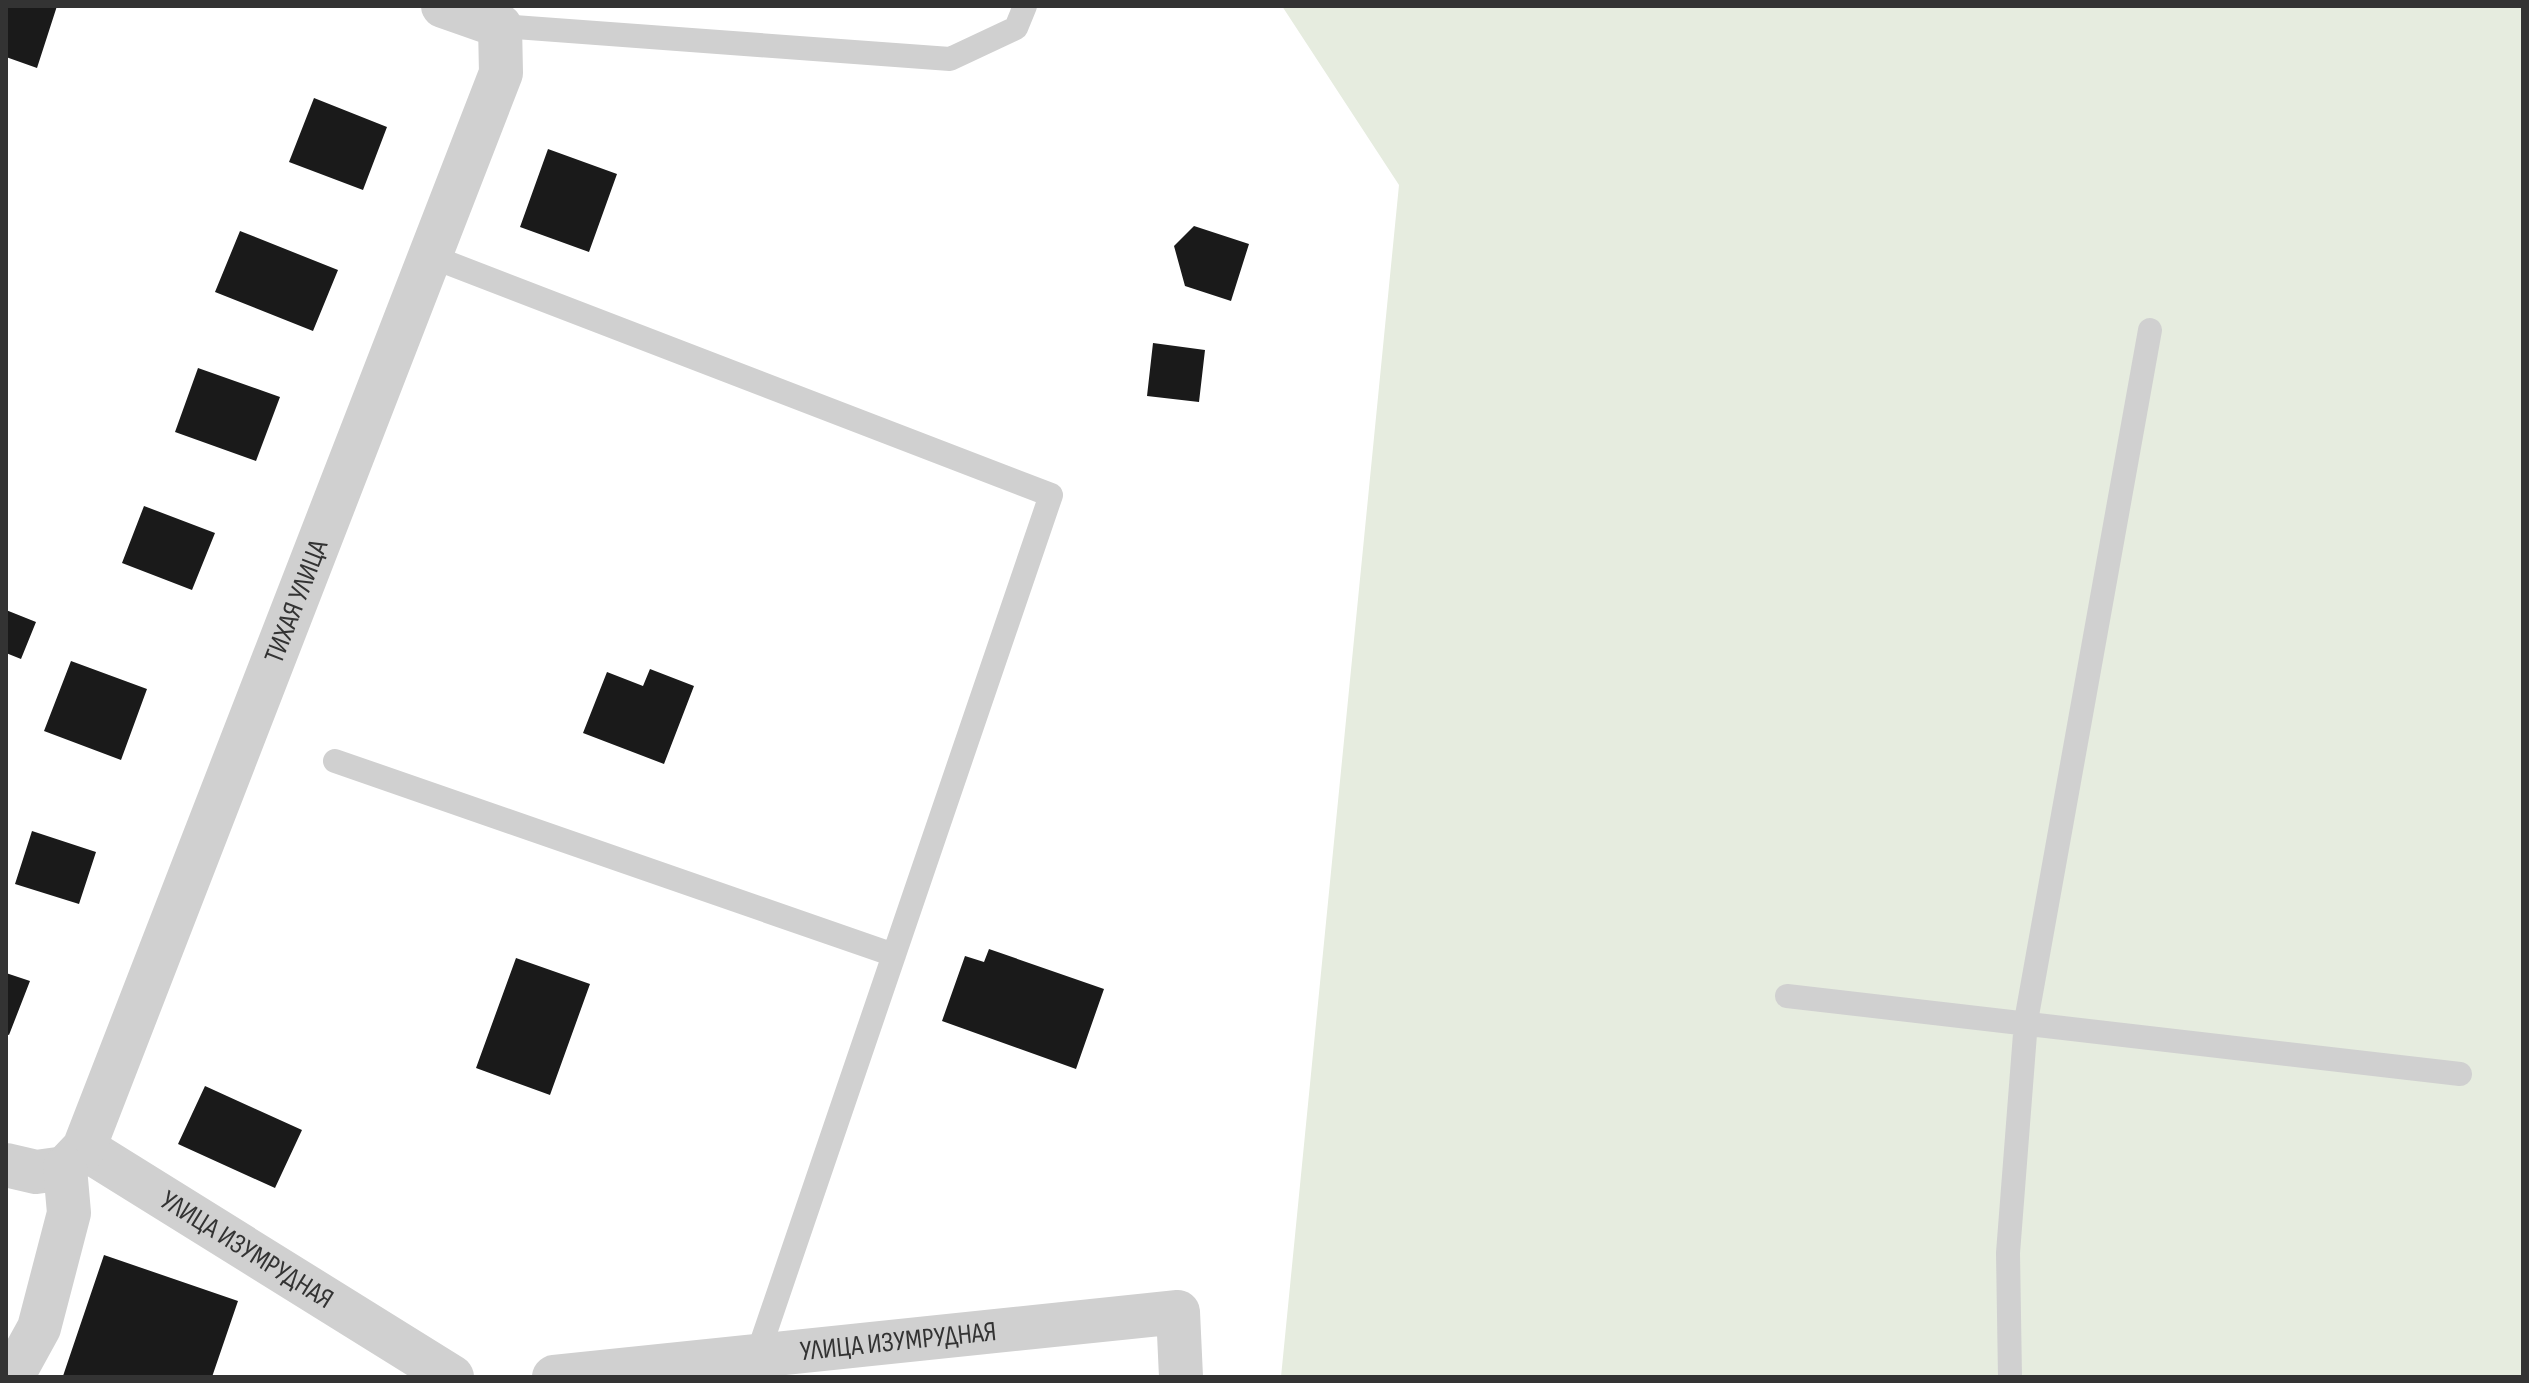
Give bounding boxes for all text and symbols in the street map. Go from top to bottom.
street label: ТИХАЯ УЛИЦА [257,534,335,668]
street label: УЛИЦА ИЗУМРУДНАЯ [155,1183,339,1316]
street label: УЛИЦА ИЗУМРУДНАЯ [798,1315,998,1368]

